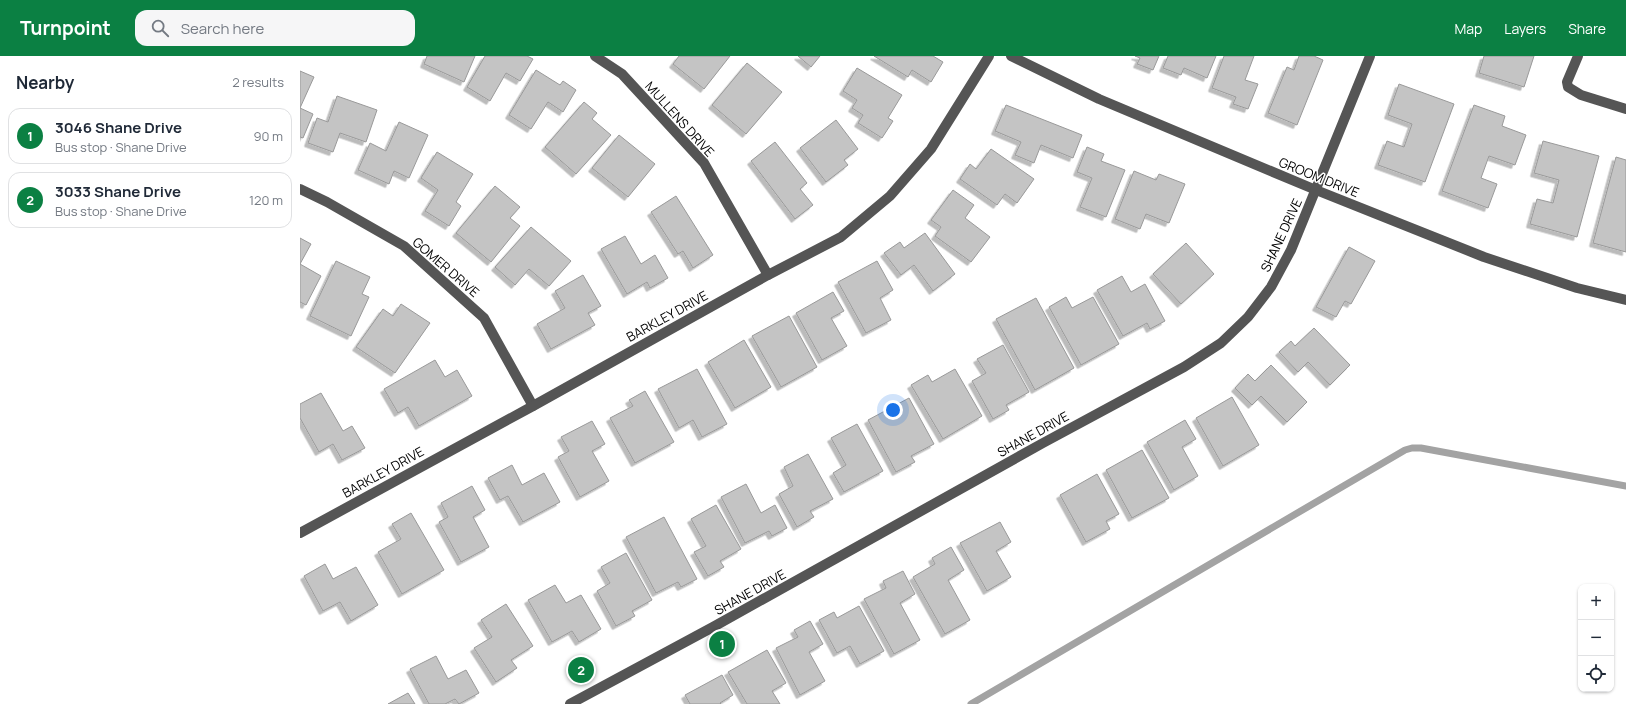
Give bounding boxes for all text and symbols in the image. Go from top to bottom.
search box [135,10,415,46]
text: Turnpoint [20,15,111,41]
icon: search [149,17,171,39]
text: Search here [181,18,264,39]
text: Map [1454,19,1482,38]
text: Layers [1504,19,1546,38]
text: Share [1568,19,1606,38]
text: Nearby [16,71,74,94]
text: 2 results [232,73,284,91]
street label: MULLENS DRIVE [641,78,719,160]
text: 3046 Shane Drive [55,117,182,138]
text: 1 [27,127,33,145]
text: 90 m [253,127,283,145]
text: Bus stop · Shane Drive [55,138,187,156]
street label: GROOM DRIVE [1276,153,1362,201]
text: 3033 Shane Drive [55,181,181,202]
text: 2 [26,191,34,209]
text: 120 m [249,191,283,209]
street label: SHANE DRIVE [1256,195,1306,275]
text: Bus stop · Shane Drive [55,202,187,220]
street label: GOMER DRIVE [409,233,483,301]
street label: BARKLEY DRIVE [623,286,711,346]
your location [883,400,903,420]
street label: SHANE DRIVE [994,407,1072,461]
street label: BARKLEY DRIVE [339,442,427,502]
street label: SHANE DRIVE [711,565,789,619]
map controls [1578,584,1614,692]
button: + [1578,584,1614,620]
button: − [1578,620,1614,656]
pin: 1 [709,629,735,659]
pin: 2 [568,655,594,685]
button: locate [1578,656,1614,692]

